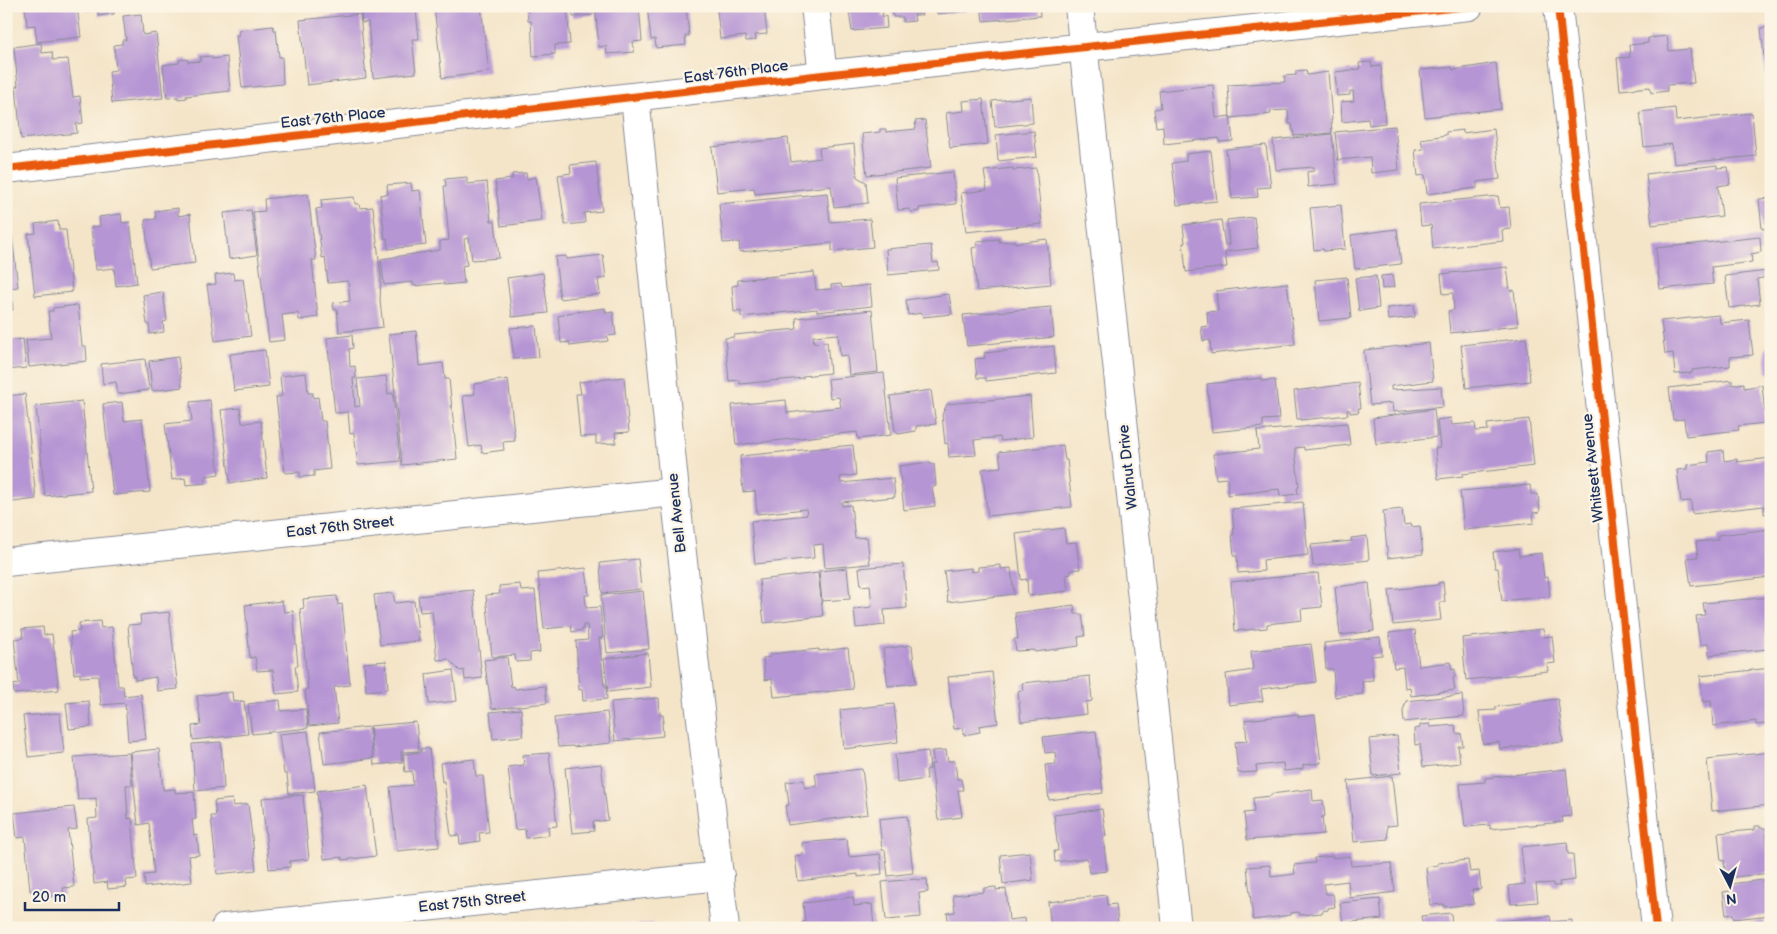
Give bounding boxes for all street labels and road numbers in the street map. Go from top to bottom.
street label: East 76th Place [682,56,790,88]
street label: East 76th Place [279,103,387,133]
street label: Whitsett Avenue [1578,413,1608,523]
street label: Walnut Drive [1114,423,1142,510]
street label: Bell Avenue [663,472,691,554]
street label: East 76th Street [285,512,395,542]
street label: East 75th Street [417,887,527,917]

